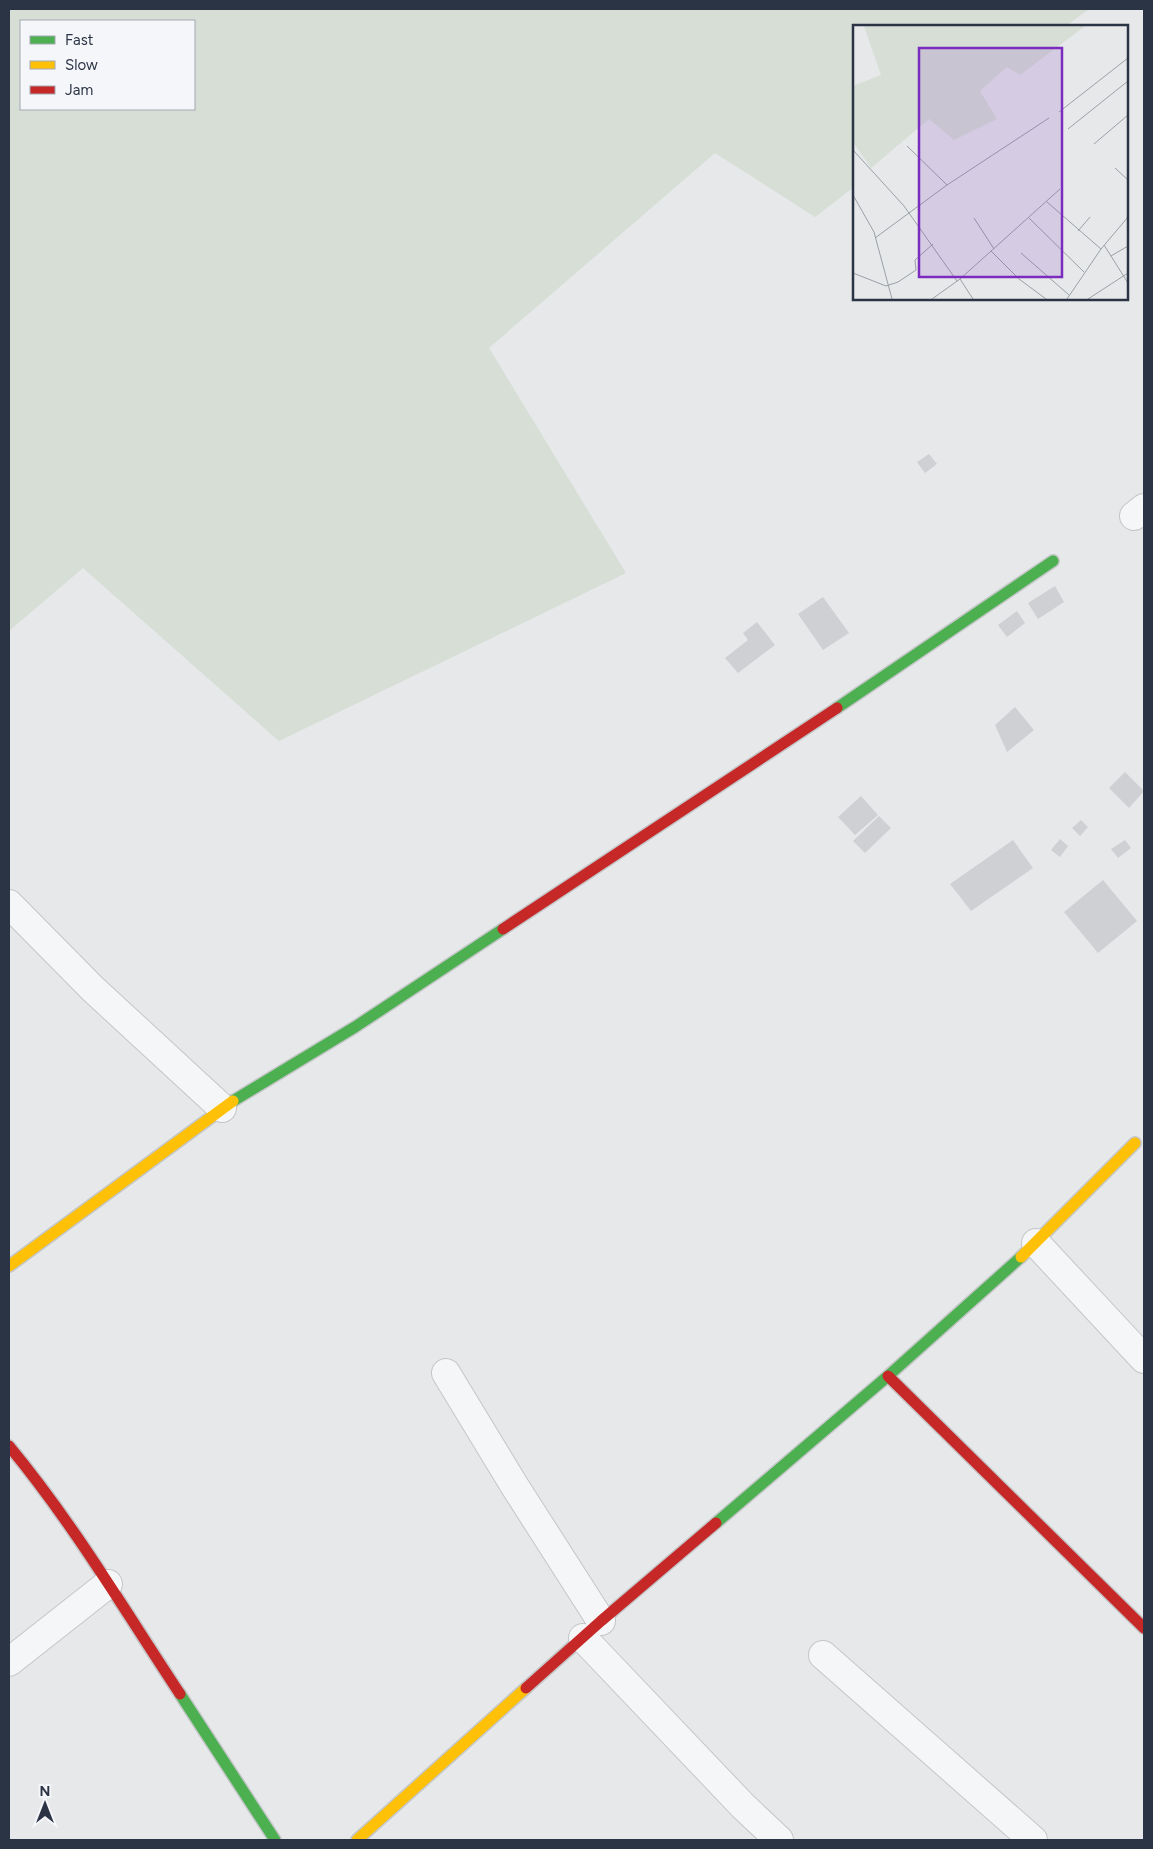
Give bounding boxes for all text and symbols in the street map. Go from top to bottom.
legend [20,20,195,110]
inset map [853,25,1128,300]
text: Fast [65,31,94,49]
text: Slow [65,56,98,74]
text: Jam [65,81,93,99]
north arrow [20,1779,70,1829]
text: N [40,1783,50,1800]

